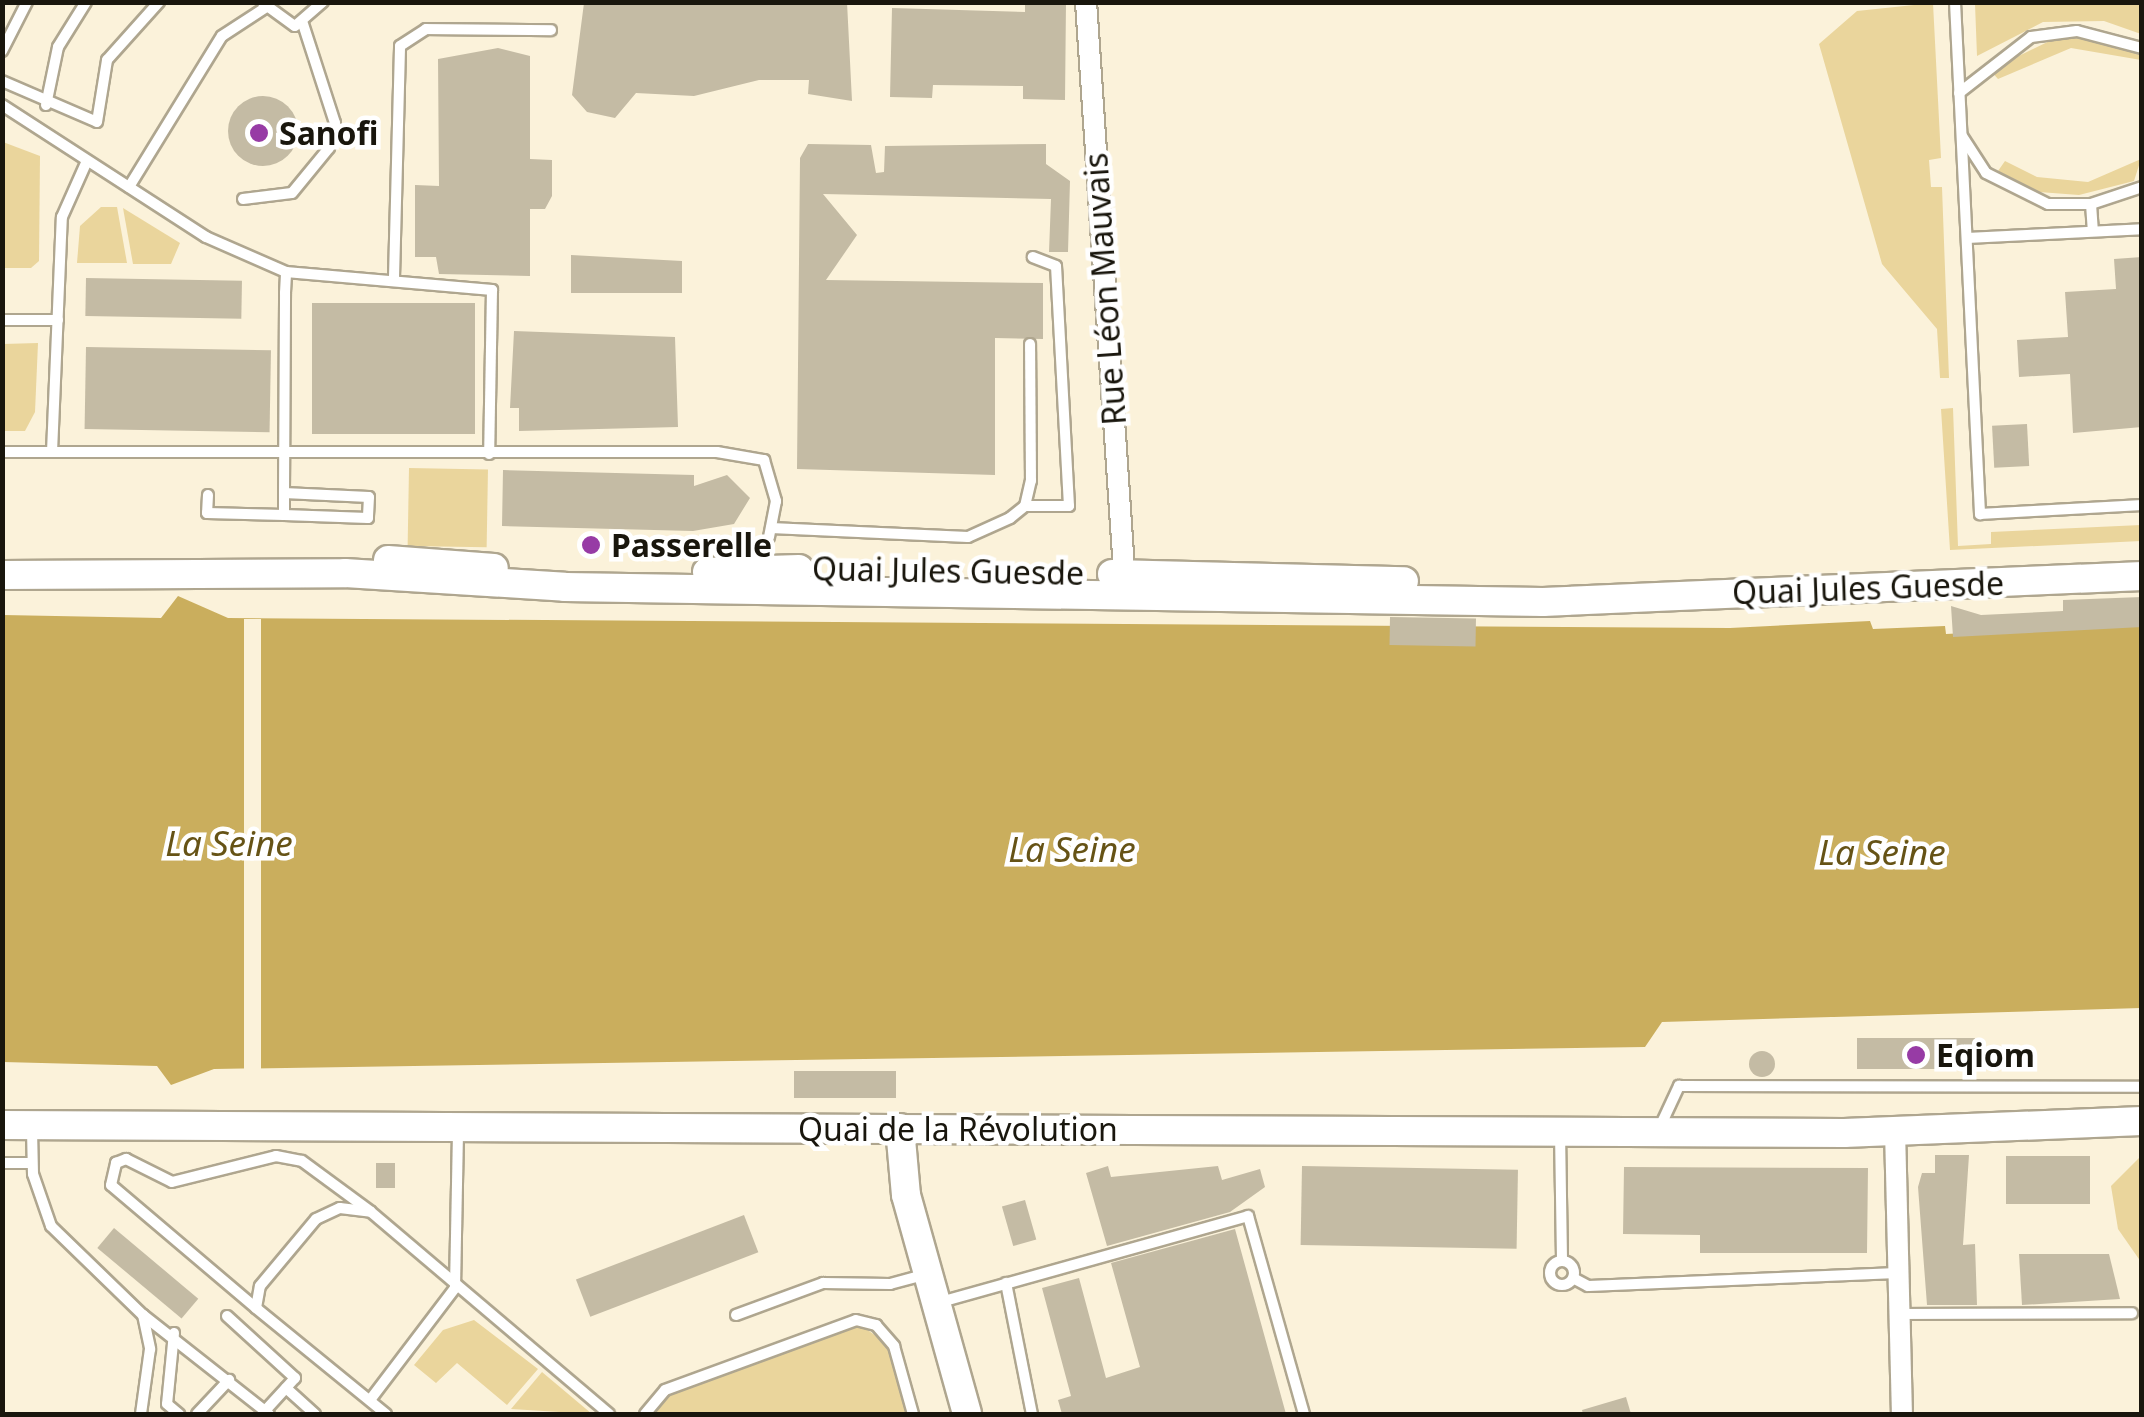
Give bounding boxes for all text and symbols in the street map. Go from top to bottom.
place label: Sanofi [279,114,379,152]
marker: Sanofi [248,122,270,144]
street label: Rue Léon Mauvais [1076,152,1134,426]
place label: Passerelle [611,526,772,564]
marker: Passerelle [580,534,602,556]
street label: Quai Jules Guesde [812,549,1084,593]
street label: Quai Jules Guesde [1731,564,2005,612]
water label: La Seine [165,822,293,864]
water label: La Seine [1008,828,1136,870]
water label: La Seine [1818,831,1946,873]
place label: Eqiom [1936,1036,2035,1074]
marker: Eqiom [1905,1044,1927,1066]
street label: Quai de la Révolution [798,1110,1118,1148]

